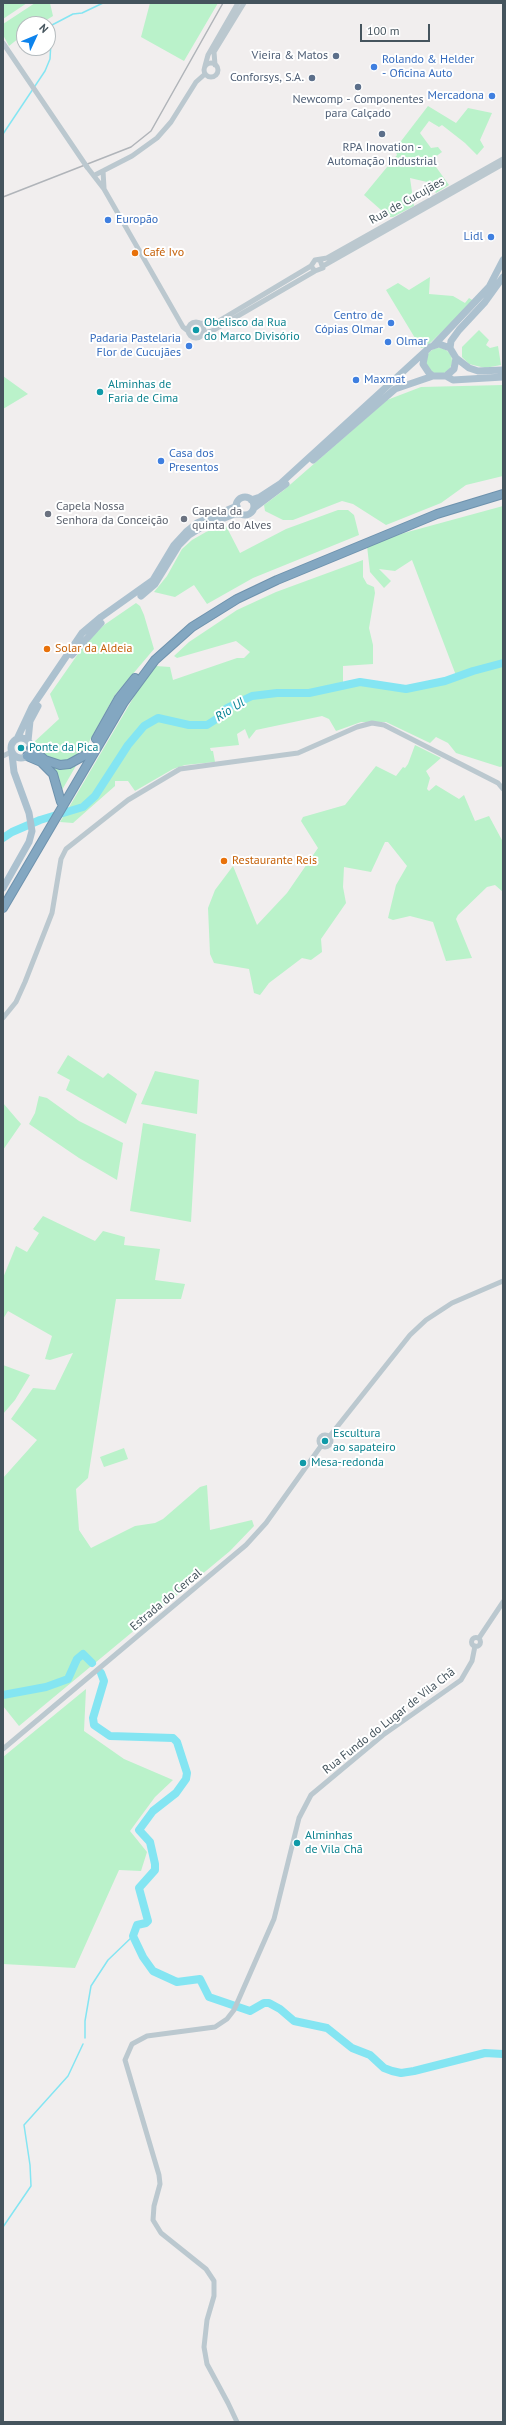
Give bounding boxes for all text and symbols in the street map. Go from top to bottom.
north arrow [16,16,56,56]
scale bar [362,16,432,42]
text: N [36,21,51,36]
text: 100 m [367,23,400,38]
place label: Vieira & Matos [252,49,328,63]
marker: Vieira & Matos [331,51,341,61]
place label: Rolando & Helder - Oficina Auto [382,53,474,81]
marker: Rolando & Helder - Oficina Auto [369,62,379,72]
place label: Conforsys, S.A. [230,71,304,85]
marker: Conforsys, S.A. [307,73,317,83]
marker: Newcomp - Componentes para Calçado [353,82,363,92]
place label: Mercadona [428,89,484,103]
marker: Mercadona [487,91,497,101]
place label: Newcomp - Componentes para Calçado [292,93,424,121]
marker: RPA Inovation - Automação Industrial [377,129,387,139]
place label: RPA Inovation - Automação Industrial [327,141,437,169]
street label: Rua de Cucujães [367,174,447,228]
place label: Europão [116,213,158,227]
marker: Europão [103,215,113,225]
place label: Lidl [464,230,483,244]
marker: Lidl [486,232,496,242]
place label: Café Ivo [143,246,184,260]
marker: Café Ivo [130,248,140,258]
place label: Centro de Cópias Olmar [315,309,383,337]
place label: Obelisco da Rua do Marco Divisório [204,316,300,344]
marker: Centro de Cópias Olmar [386,318,396,328]
marker: Obelisco da Rua do Marco Divisório [191,325,201,335]
place label: Padaria Pastelaria Flor de Cucujães [90,332,181,360]
place label: Olmar [396,335,427,349]
marker: Olmar [383,337,393,347]
marker: Padaria Pastelaria Flor de Cucujães [184,341,194,351]
place label: Maxmat [364,373,405,387]
marker: Maxmat [351,375,361,385]
place label: Alminhas de Faria de Cima [108,378,178,406]
marker: Alminhas de Faria de Cima [95,387,105,397]
place label: Casa dos Presentos [169,447,219,475]
marker: Casa dos Presentos [156,456,166,466]
place label: Capela Nossa Senhora da Conceição [56,500,169,528]
place label: Capela da quinta do Alves [192,505,271,533]
marker: Capela Nossa Senhora da Conceição [43,509,53,519]
marker: Capela da quinta do Alves [179,514,189,524]
place label: Solar da Aldeia [55,642,132,656]
marker: Solar da Aldeia [42,644,52,654]
water label: Rio Ul [212,695,248,725]
place label: Ponte da Pica [29,741,98,755]
marker: Ponte da Pica [16,743,26,753]
place label: Restaurante Reis [232,854,317,868]
marker: Restaurante Reis [219,856,229,866]
place label: Escultura ao sapateiro [333,1427,396,1455]
marker: Escultura ao sapateiro [320,1436,330,1446]
place label: Mesa-redonda [311,1456,384,1470]
marker: Mesa-redonda [298,1458,308,1468]
street label: Estrada do Cercal [127,1566,205,1634]
street label: Rua Fundo do Lugar de Vila Chã [320,1665,458,1777]
place label: Alminhas de Vila Chã [305,1829,363,1857]
marker: Alminhas de Vila Chã [292,1838,302,1848]

